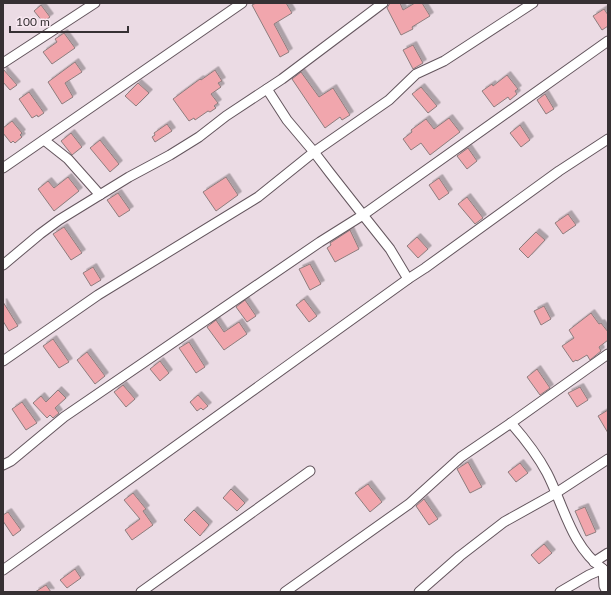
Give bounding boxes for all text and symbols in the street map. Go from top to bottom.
scale bar [10,8,128,34]
text: 100 m [16,14,50,29]

